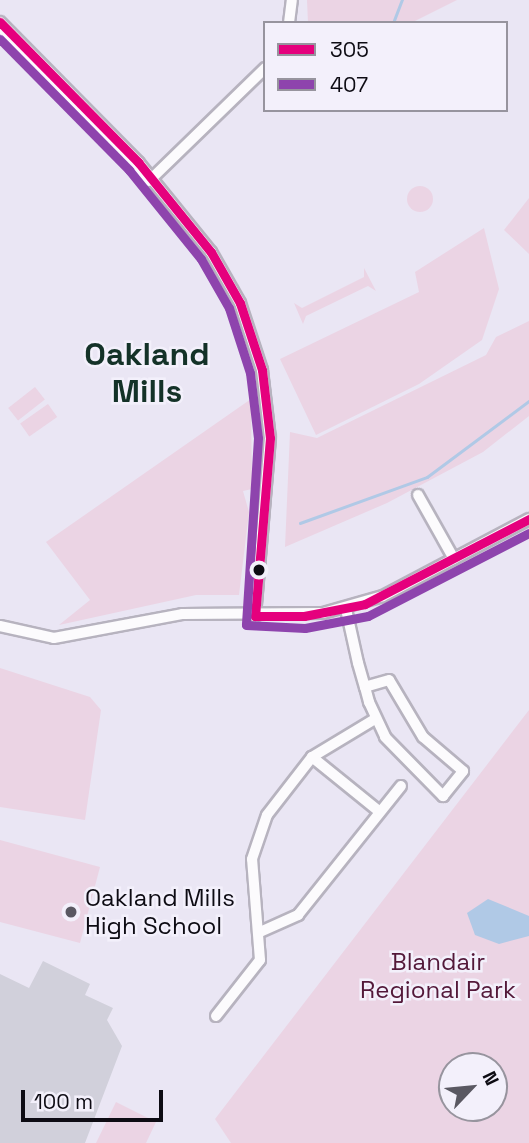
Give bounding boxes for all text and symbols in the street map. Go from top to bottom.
legend [263,21,508,112]
text: 305 [330,36,369,63]
text: 407 [330,71,368,98]
district label: Oakland Mills [84,336,210,411]
unlabelled marker [252,563,266,577]
place label: Oakland Mills High School [85,884,235,940]
marker: Oakland Mills High School [63,904,79,920]
park label: Blandair Regional Park [360,948,516,1004]
north arrow [438,1052,508,1122]
text: N [476,1067,505,1090]
scale bar [24,1076,166,1120]
text: 100 m [34,1088,93,1115]

